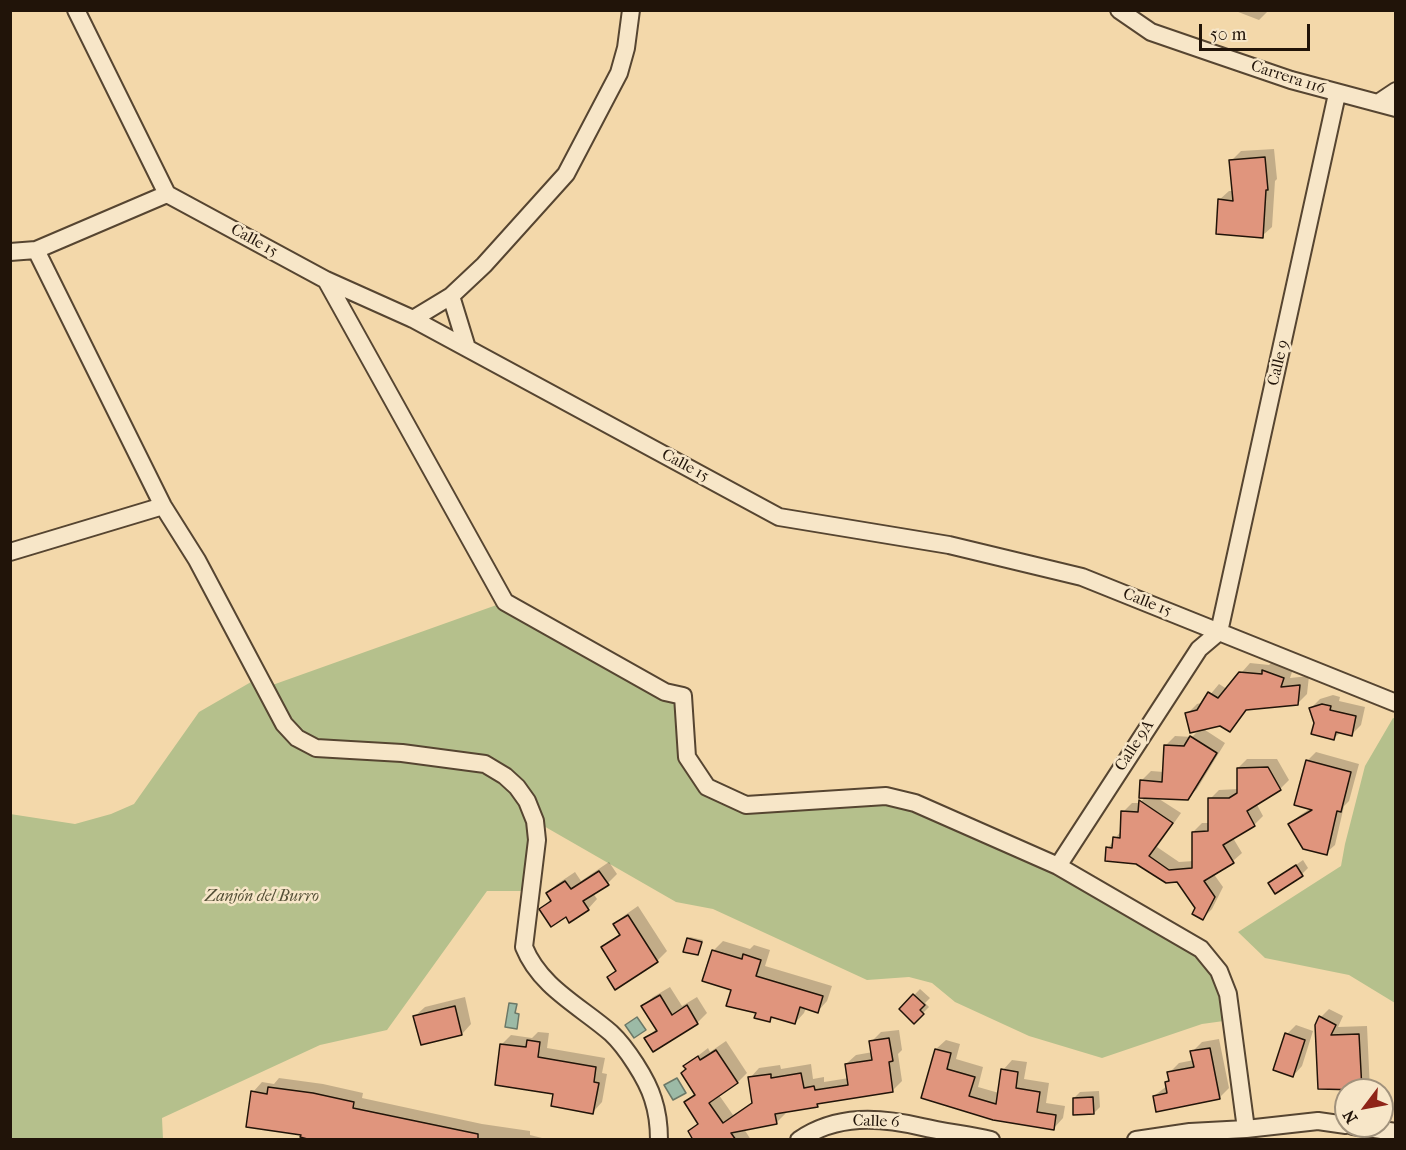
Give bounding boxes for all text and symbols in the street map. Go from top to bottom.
scale bar [1202,12,1313,50]
text: 50 m [1210,24,1246,45]
street label: Carrera 116 [1248,57,1328,99]
street label: Calle 15 [227,220,281,262]
street label: Calle 9 [1264,338,1294,388]
street label: Calle 15 [658,446,712,486]
street label: Calle 15 [1120,585,1174,621]
street label: Calle 9A [1111,717,1159,775]
park label: Zanjón del Burro [205,887,319,907]
north arrow [1334,1078,1394,1138]
text: N [1339,1107,1361,1127]
street label: Calle 6 [852,1112,900,1132]

